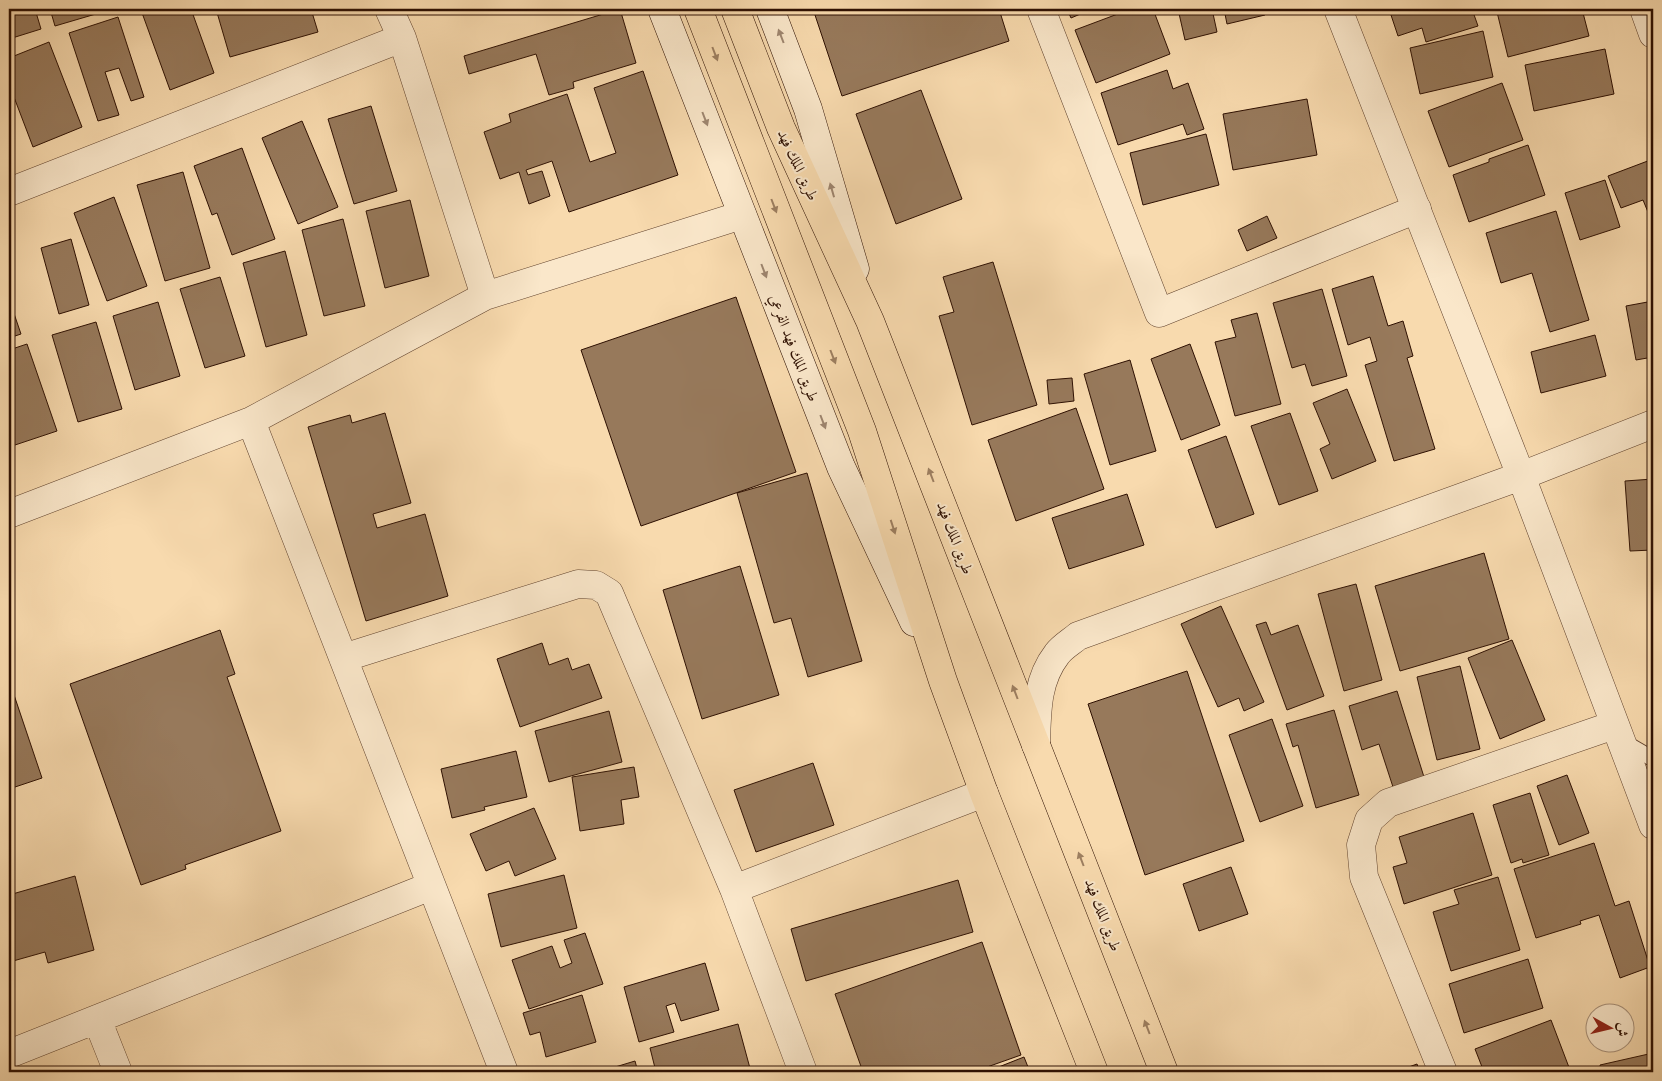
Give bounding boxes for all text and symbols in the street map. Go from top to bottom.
one-way arrow [776,29,784,43]
one-way arrow [711,47,719,62]
one-way arrow [702,112,709,127]
street label: طريق الملك فهد [773,126,823,204]
one-way arrow [828,182,836,197]
one-way arrow [771,198,778,213]
one-way arrow [760,264,768,279]
street label: طريق الملك فهد الفرعي [762,292,824,405]
one-way arrow [829,350,837,365]
one-way arrow [819,415,827,430]
one-way arrow [927,467,935,482]
street label: طريق الملك فهد [932,499,978,577]
one-way arrow [890,519,897,534]
one-way arrow [1011,684,1019,699]
one-way arrow [1077,851,1085,866]
street label: طريق الملك فهد [1080,876,1126,954]
north arrow [1584,1004,1634,1054]
one-way arrow [1142,1020,1150,1034]
text: ش [1613,1022,1633,1038]

